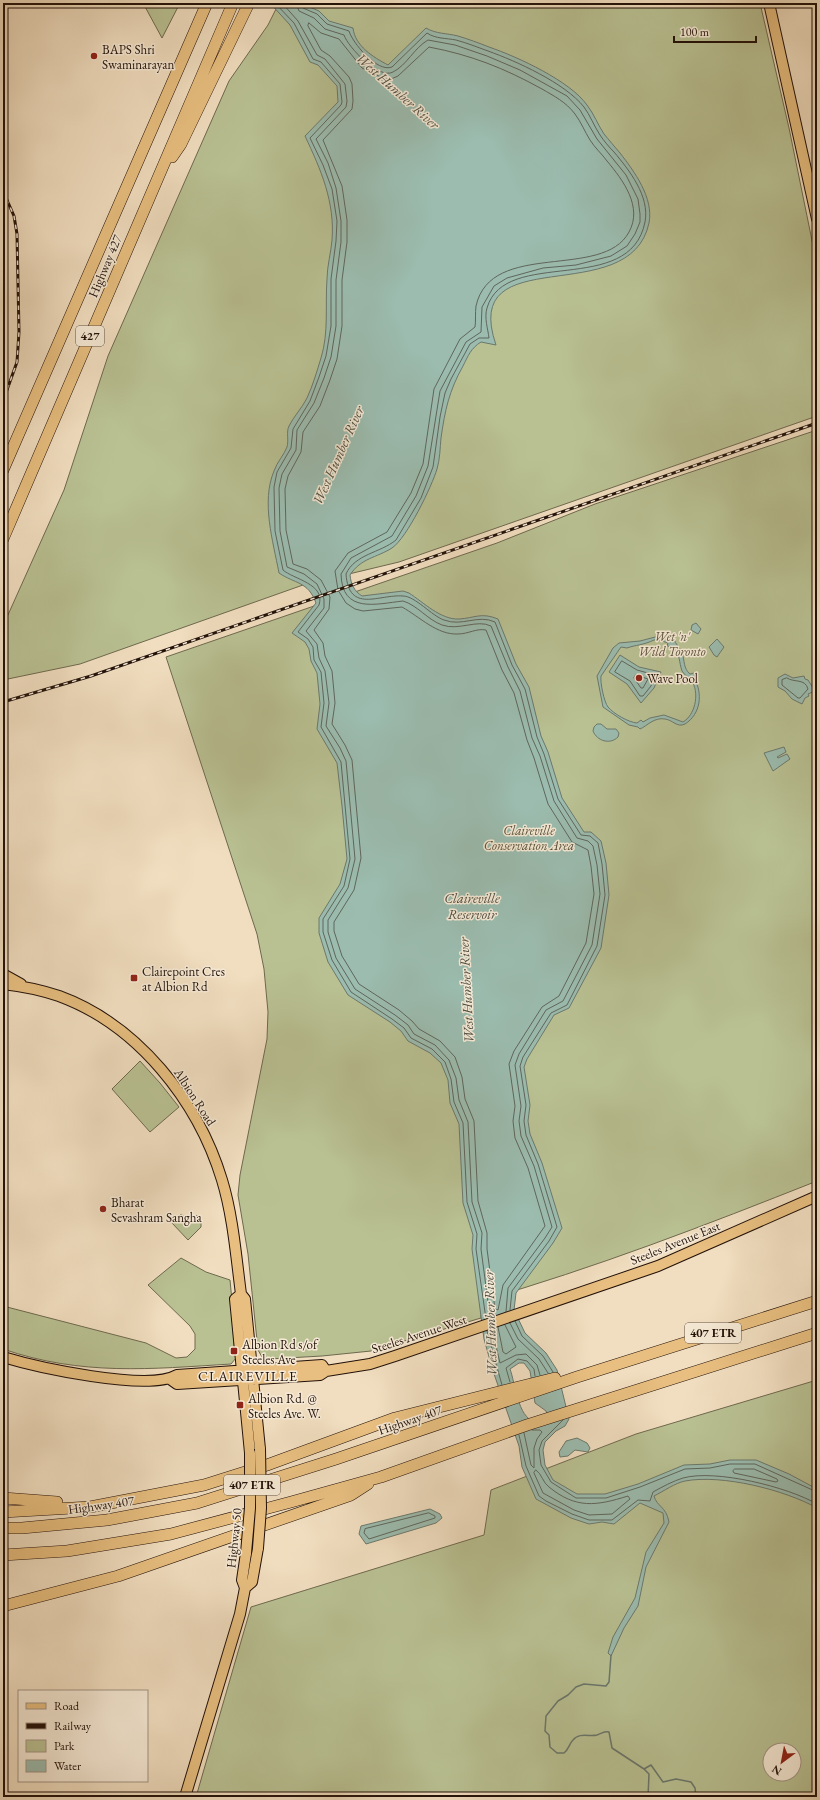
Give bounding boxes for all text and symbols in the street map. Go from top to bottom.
scale bar [674,18,756,44]
text: 100 m [680,24,710,40]
place label: BAPS Shri Swaminarayan [102,41,174,73]
water label: West Humber River [353,49,444,134]
marker: BAPS Shri Swaminarayan [89,51,99,61]
street label: Highway 427 [84,231,126,300]
road number: 427 [76,326,104,346]
water label: West Humber River [308,402,368,507]
park label: Wet 'n' Wild Toronto [638,628,706,660]
place label: Wave Pool [647,670,698,687]
marker: Wave Pool [634,673,644,683]
park label: Claireville Conservation Area [484,822,574,854]
water label: Claireville Reservoir [444,889,500,923]
water label: West Humber River [454,936,478,1043]
place label: Clairepoint Cres at Albion Rd [142,963,225,995]
marker: Clairepoint Cres at Albion Rd [129,973,139,983]
street label: Albion Road [170,1064,220,1129]
place label: Bharat Sevashram Sangha [111,1194,202,1226]
marker: Bharat Sevashram Sangha [98,1204,108,1214]
street label: Steeles Avenue East [628,1217,722,1269]
water label: West Humber River [479,1269,501,1376]
street label: Steeles Avenue West [369,1311,469,1357]
road number: 407 ETR [685,1323,741,1343]
place label: Albion Rd s/of Steeles Ave [241,1336,319,1368]
marker: Albion Rd s/of Steeles Ave [229,1346,239,1356]
district label: CLAIREVILLE [198,1367,298,1385]
place label: Albion Rd. @ Steeles Ave. W. [247,1390,321,1422]
marker: Albion Rd. @ Steeles Ave. W. [235,1400,245,1410]
street label: Highway 407 [376,1401,445,1439]
road number: 407 ETR [224,1475,280,1495]
street label: Highway 407 [67,1492,136,1518]
street label: Highway 50 [222,1507,246,1569]
legend [18,1690,148,1782]
text: Road [54,1698,80,1714]
text: Railway [54,1718,92,1734]
text: Park [54,1738,75,1754]
north arrow [762,1742,802,1782]
text: Water [54,1758,81,1774]
text: N [769,1762,784,1779]

